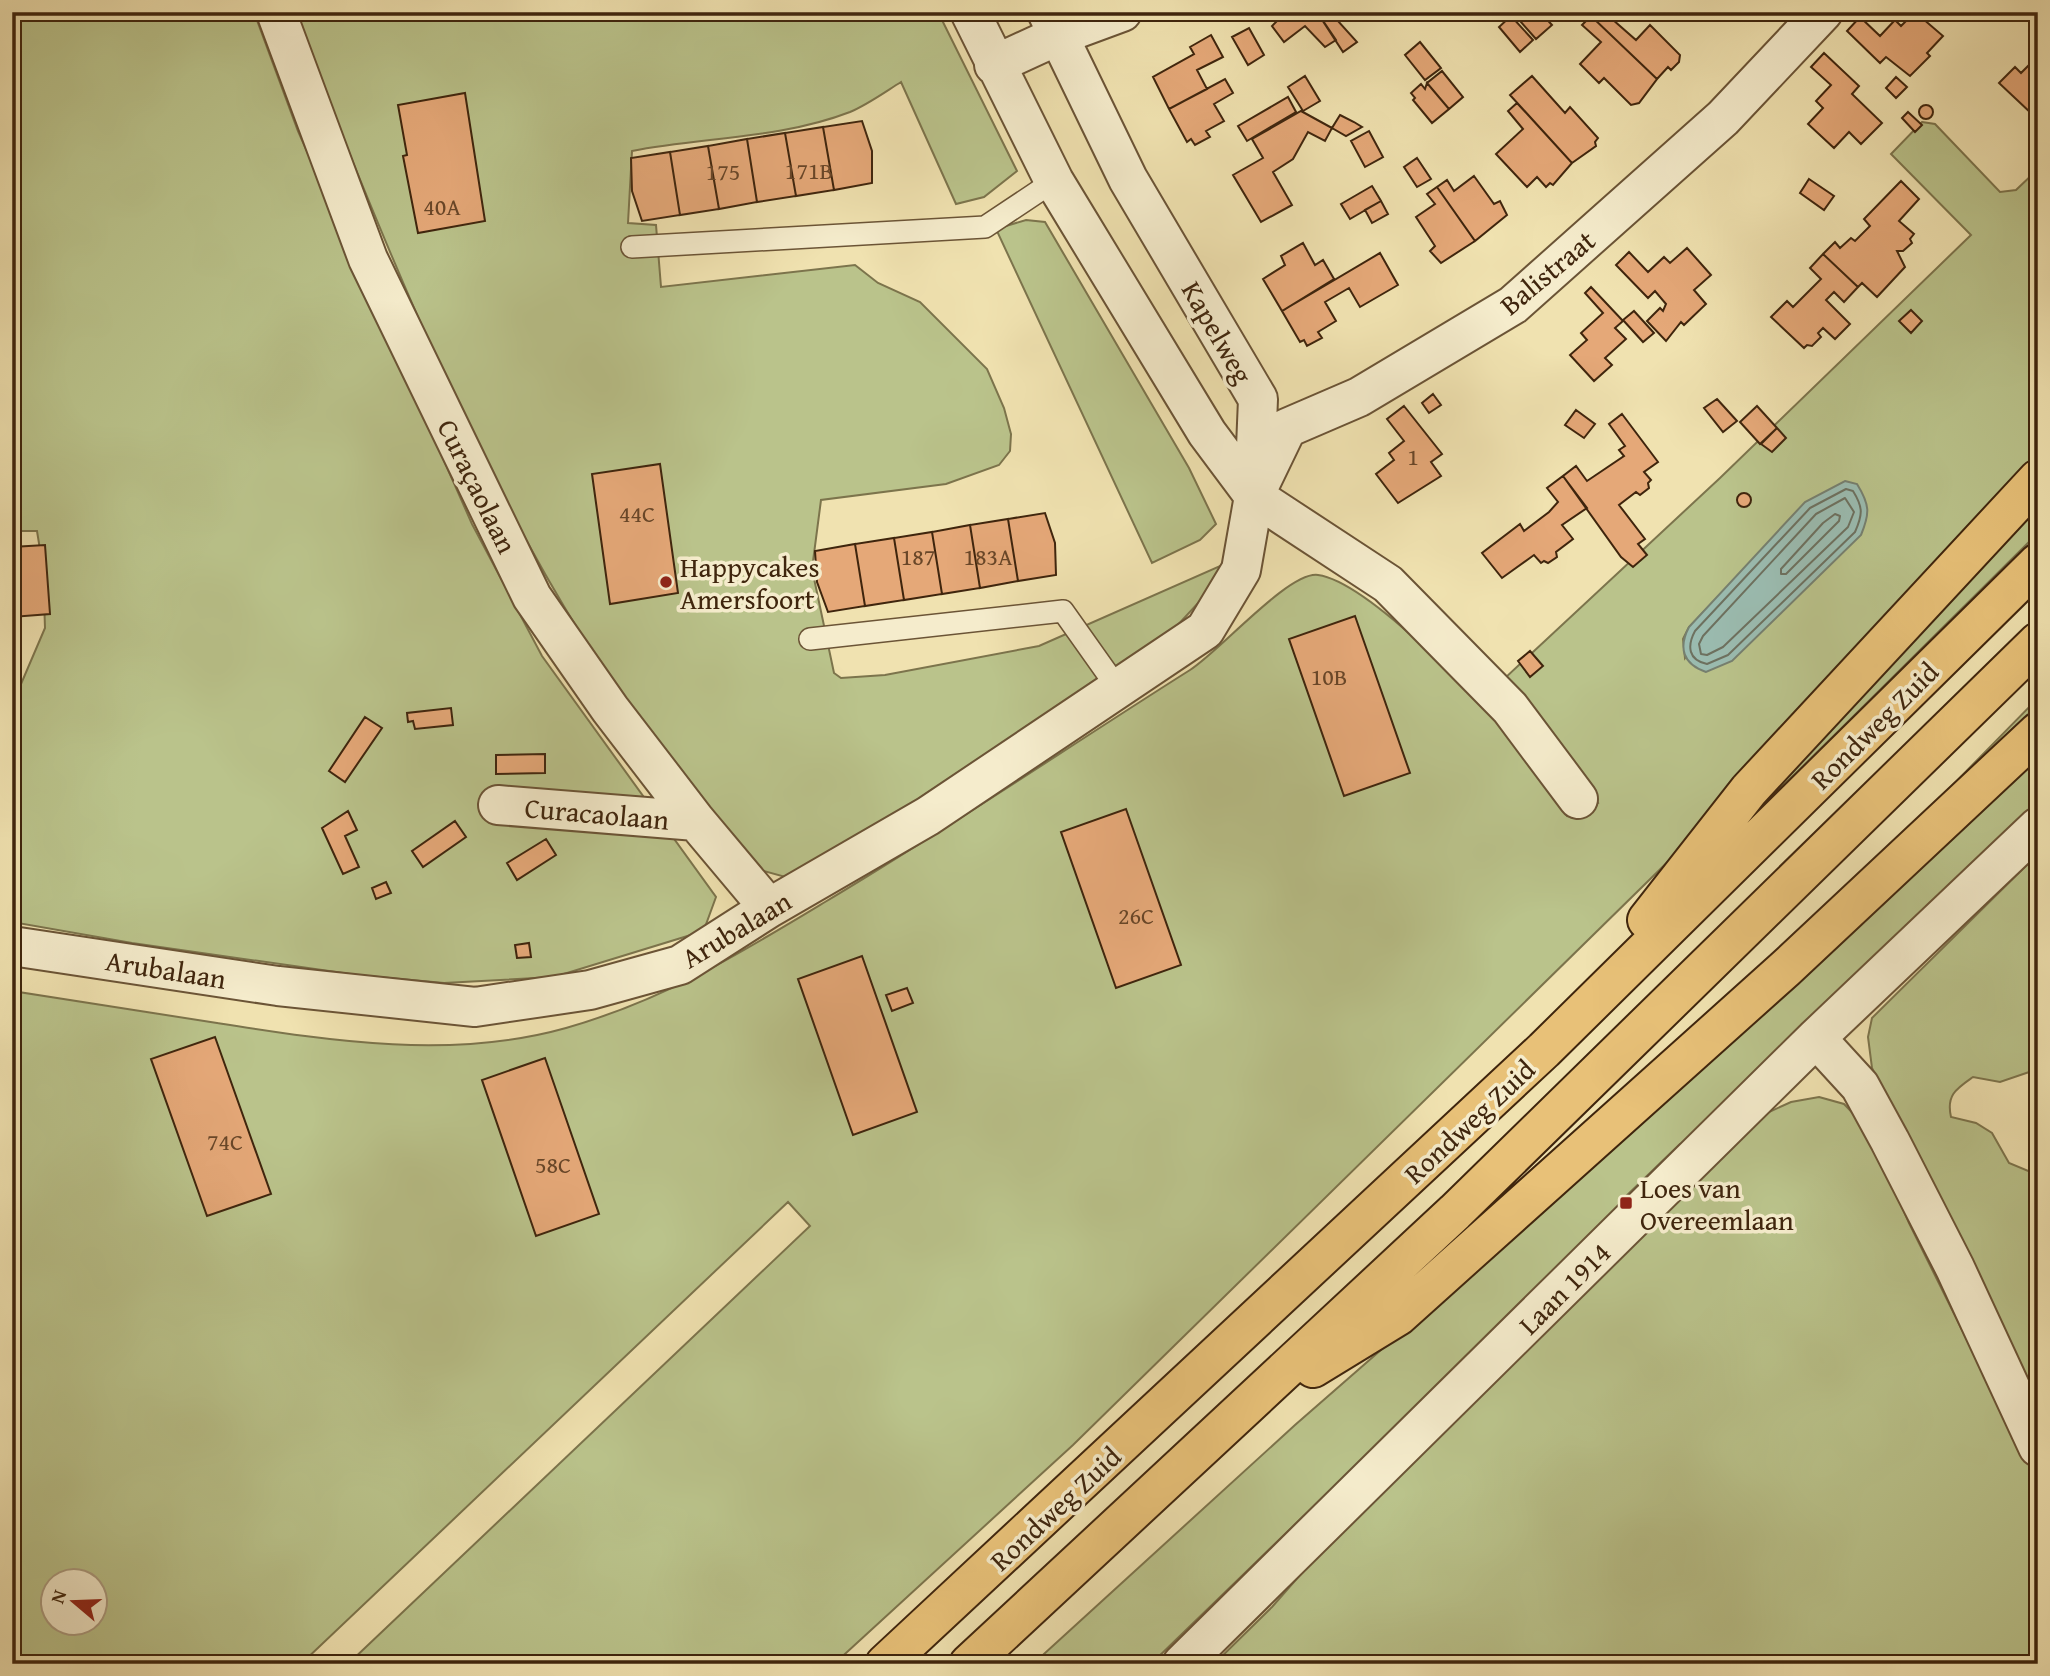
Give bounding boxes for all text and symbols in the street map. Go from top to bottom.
house number: 171B [785,153,833,188]
house number: 175 [706,154,740,189]
house number: 40A [423,189,461,224]
street label: Balistraat [1490,220,1604,324]
street label: Kapelweg [1172,273,1264,391]
street label: Curaçaolaan [428,412,528,560]
house number: 1 [1407,439,1419,474]
house number: 44C [619,496,655,531]
house number: 187 [901,539,935,574]
house number: 183A [963,539,1013,574]
place label: Happycakes Amersfoort [680,546,820,619]
marker: Happycakes Amersfoort [658,574,674,590]
street label: Rondweg Zuid [1801,652,1947,798]
house number: 10B [1311,659,1347,694]
street label: Curacaolaan [523,786,671,840]
street label: Arubalaan [673,880,799,978]
house number: 26C [1118,898,1154,933]
street label: Arubalaan [103,939,229,999]
street label: Rondweg Zuid [1394,1049,1544,1193]
house number: 74C [207,1124,243,1159]
house number: 58C [535,1147,571,1182]
place label: Loes van Overeemlaan [1640,1167,1794,1240]
marker: Loes van Overeemlaan [1618,1195,1634,1211]
street label: Laan 1914 [1509,1233,1619,1343]
street label: Rondweg Zuid [980,1436,1130,1580]
north arrow [38,1568,108,1638]
text: N [43,1586,73,1607]

